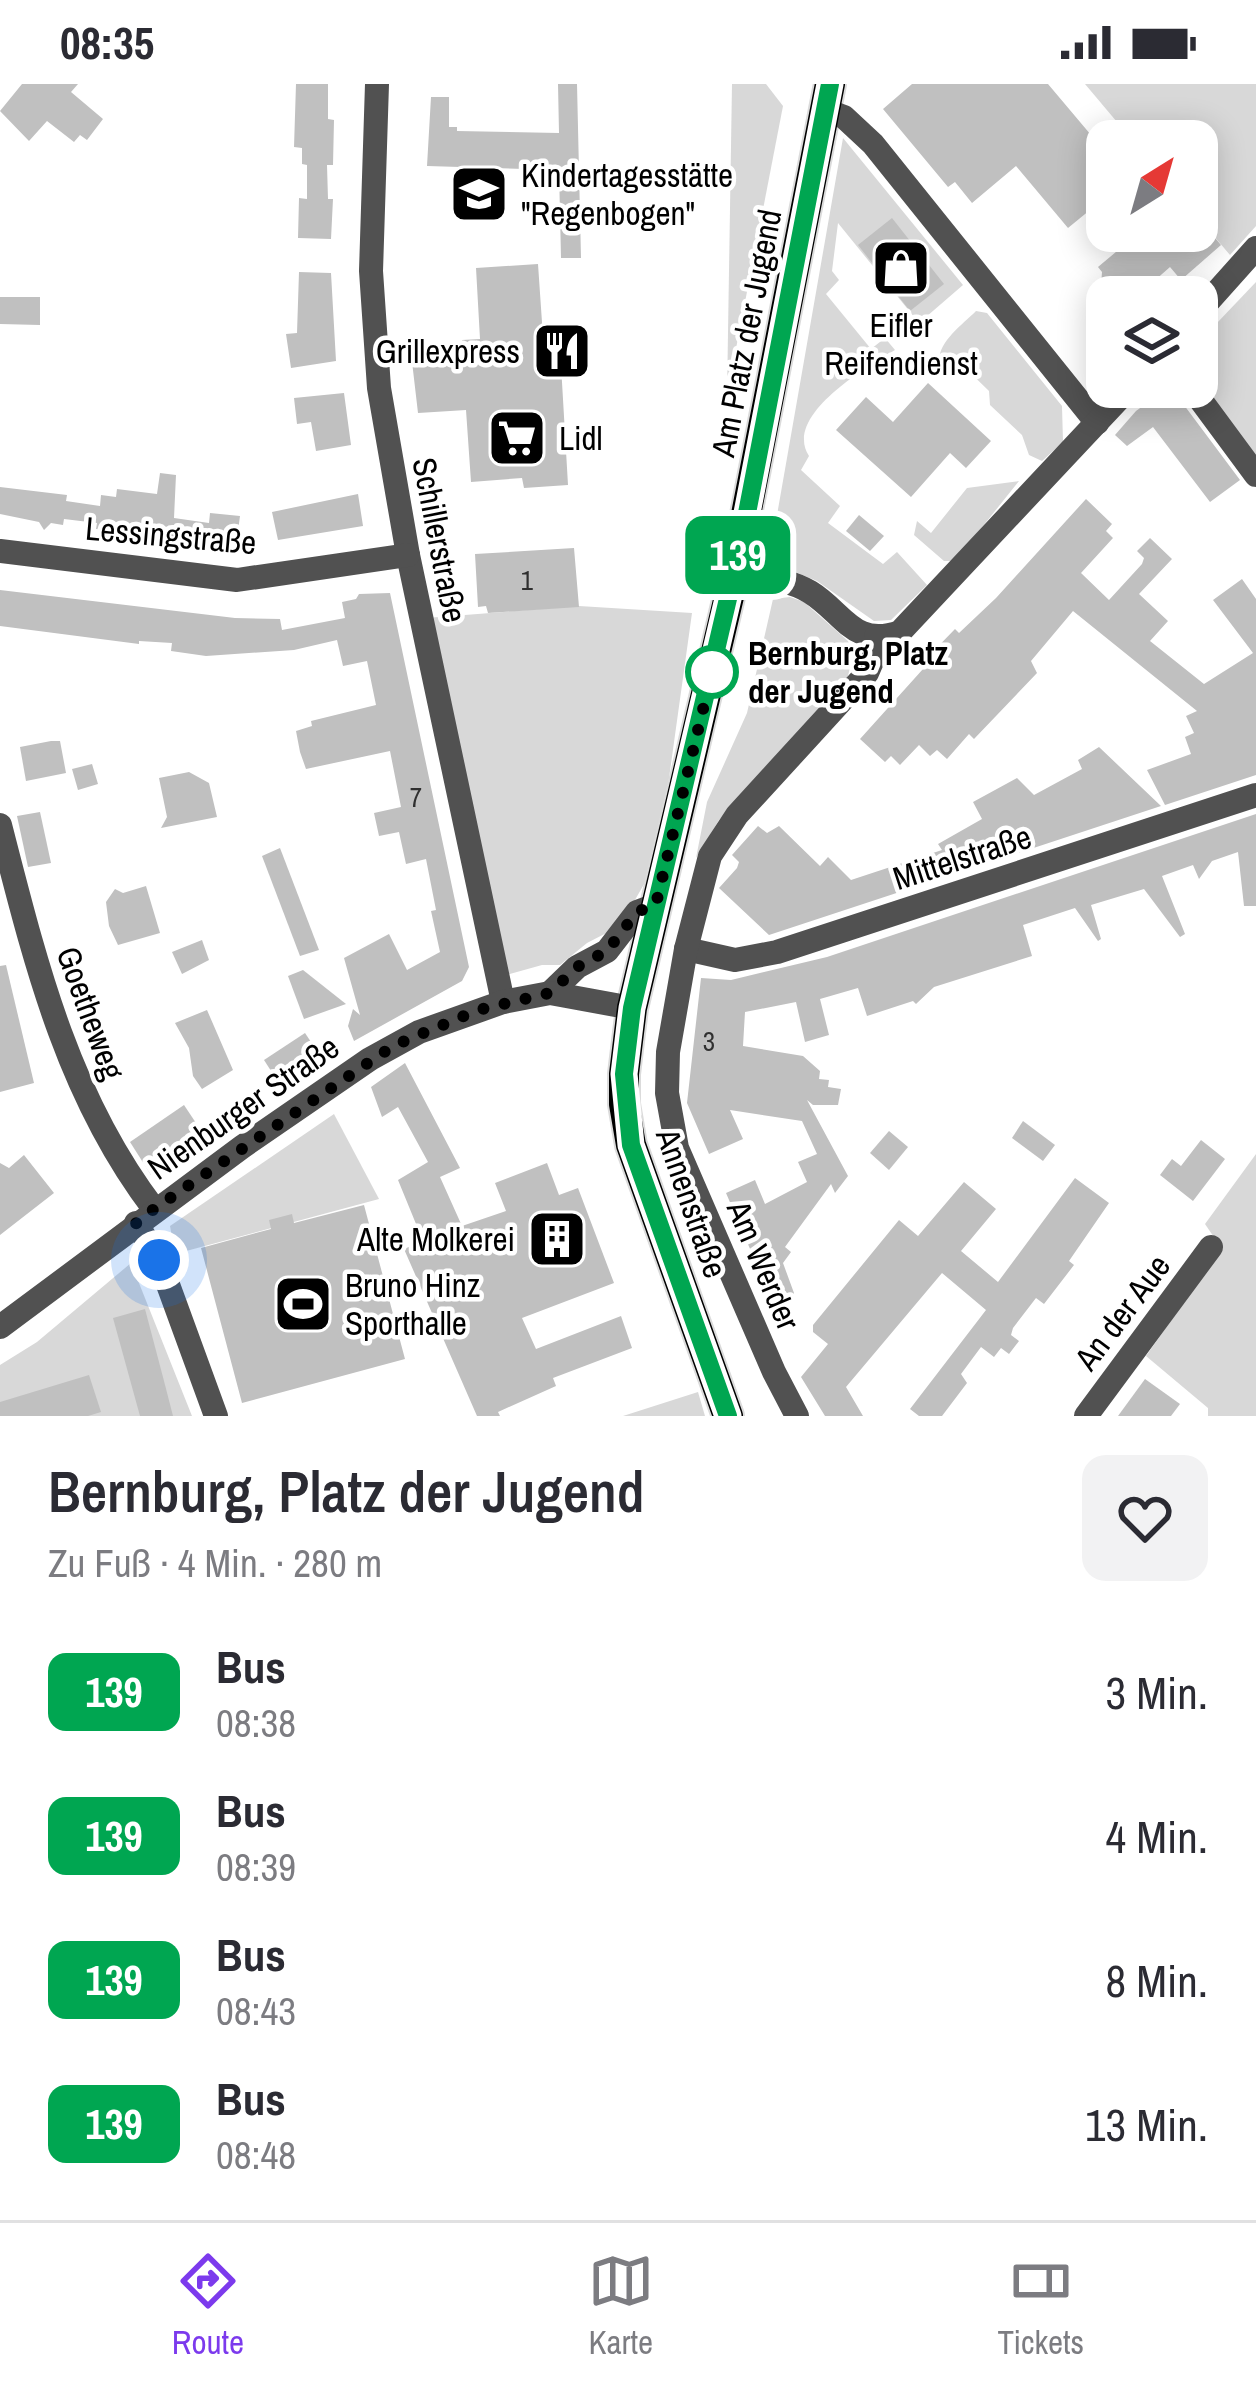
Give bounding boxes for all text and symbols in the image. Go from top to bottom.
text: 08:35 [60,12,154,73]
north arrow [1086,120,1218,252]
map controls [1086,120,1218,408]
place label: Kindertagesstätte "Regenbogen" [521,153,733,235]
school or university icon: Kindertagesstätte "Regenbogen" [448,163,510,225]
street label: Am Platz der Jugend [700,206,792,461]
shop icon: Eifler Reifendienst [870,237,932,299]
button: layers [1086,276,1218,408]
place label: Eifler Reifendienst [824,303,978,385]
restaurant icon: Grillexpress [531,320,593,382]
place label: Grillexpress [376,329,520,373]
supermarket icon: Lidl [486,407,548,469]
place label: Lidl [559,416,603,460]
street label: Schillerstraße [402,454,478,626]
street label: Lessingstraße [84,506,258,564]
line badge: 139 [669,516,807,594]
text: 139 [709,527,767,583]
house number: 1 [521,562,534,598]
place label: Bernburg, Platz der Jugend [748,631,948,713]
marker: Bernburg, Platz der Jugend [687,647,737,697]
house number: 7 [410,779,422,815]
street label: Mittelstraße [887,814,1037,900]
street label: Goetheweg [47,940,135,1086]
house number: 3 [703,1023,715,1059]
street label: Nienburger Straße [139,1025,347,1189]
street label: Annenstraße [646,1122,738,1283]
street label: Am Werder [717,1193,811,1336]
building icon: Alte Molkerei [526,1208,588,1270]
place label: Alte Molkerei [356,1217,515,1261]
your location [129,1230,189,1290]
street label: An der Aue [1064,1245,1180,1380]
place label: Bruno Hinz Sporthalle [345,1263,480,1345]
sports icon: Bruno Hinz Sporthalle [272,1273,334,1335]
text: Bernburg, Platz der Jugend [48,1453,644,1530]
button: heart [1082,1455,1208,1581]
text: Zu Fuß · 4 Min. · 280 m [48,1537,382,1589]
text: Bus [216,1636,286,1697]
text: 3 Min. [1105,1662,1208,1723]
text: 139 [85,1664,143,1720]
text: 08:38 [216,1697,296,1749]
text: Bus [216,1780,286,1841]
text: 4 Min. [1105,1806,1208,1867]
text: 139 [85,1808,143,1864]
text: 08:39 [216,1841,296,1893]
text: Bus [216,1924,286,1985]
text: 8 Min. [1105,1950,1208,2011]
text: 139 [85,1952,143,2008]
text: 08:43 [216,1985,296,2037]
text: Bus [216,2068,286,2129]
text: 13 Min. [1085,2094,1208,2155]
text: 139 [85,2096,143,2152]
text: 08:48 [216,2129,296,2181]
tab: Route [172,2248,244,2364]
tab: Karte [588,2248,654,2364]
tab: Tickets [998,2248,1084,2364]

